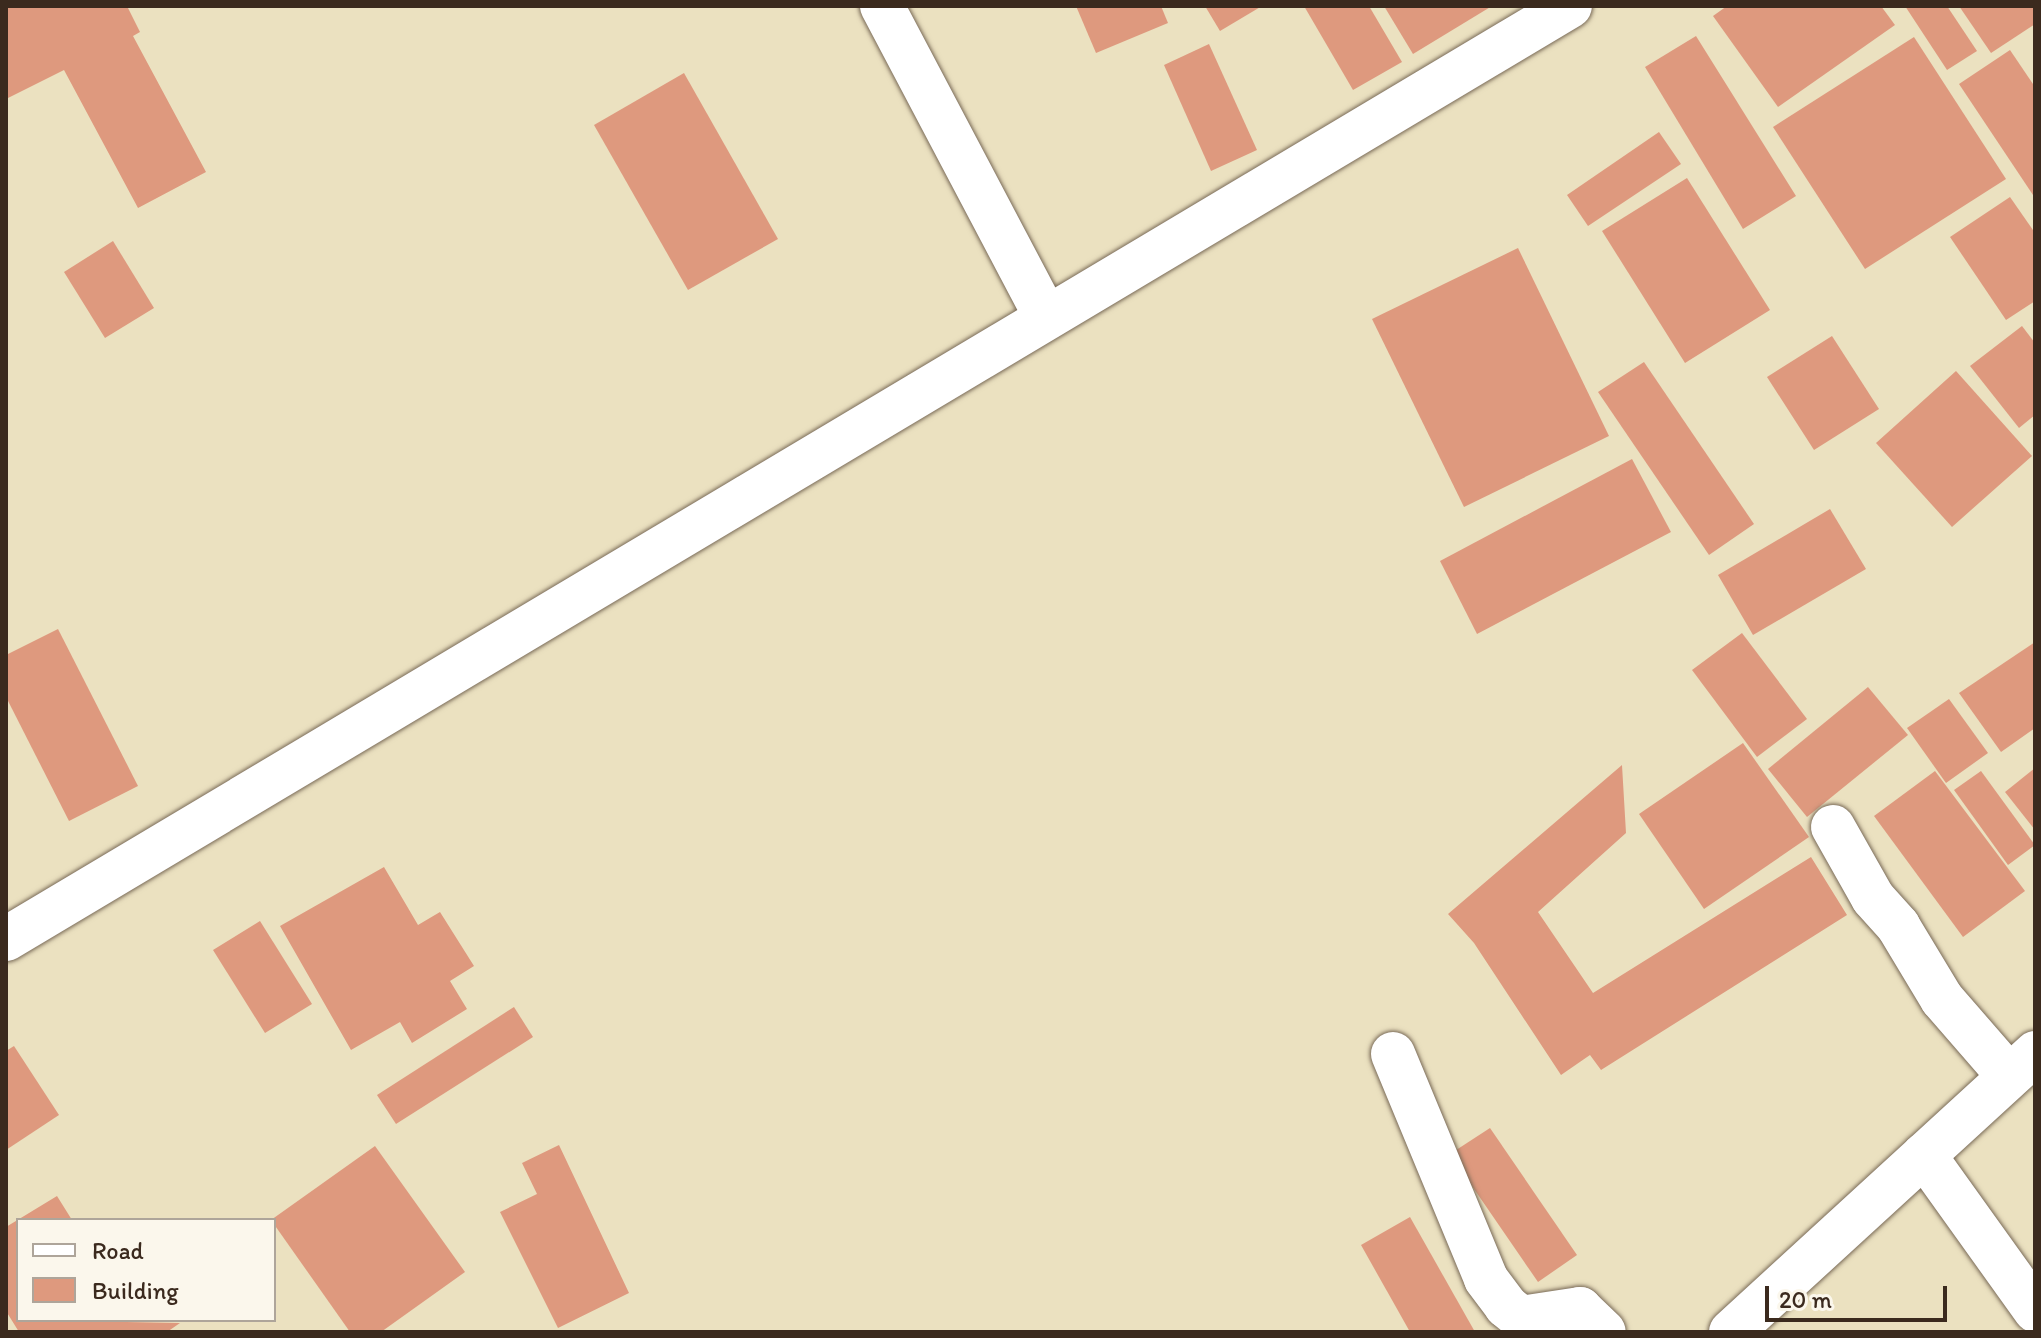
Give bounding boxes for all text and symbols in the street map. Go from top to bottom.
legend [16,1218,276,1322]
text: Road [92,1236,144,1265]
scale bar [1769,1270,1951,1320]
text: Building [92,1276,179,1305]
text: 20 m [1779,1285,1832,1314]

